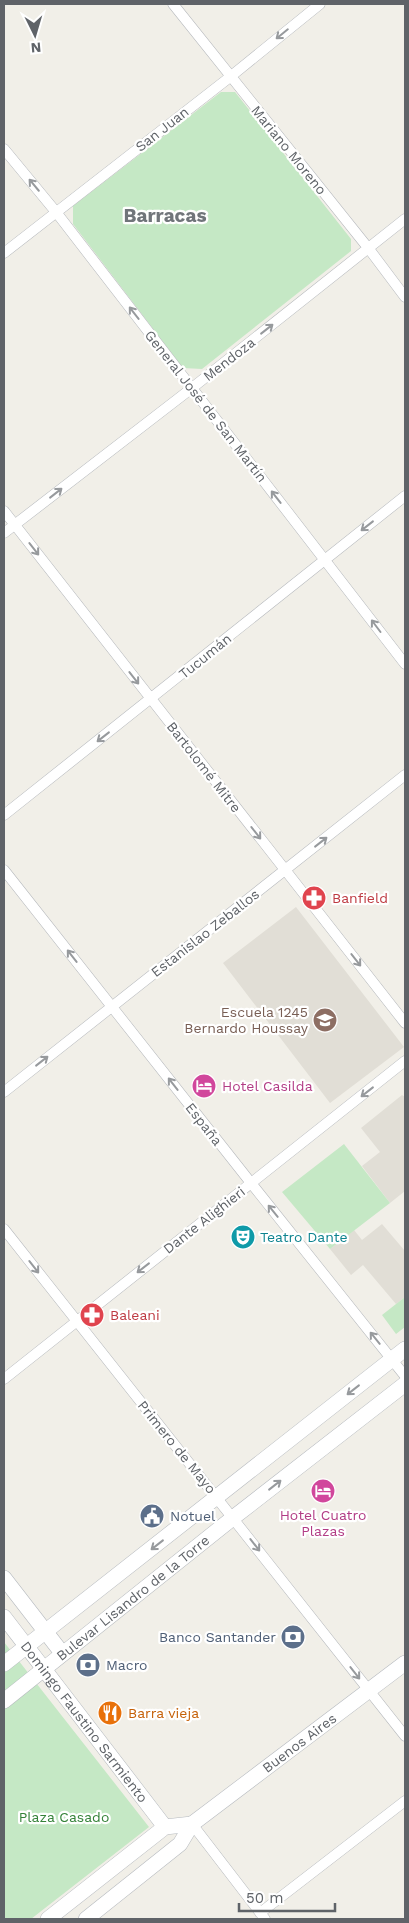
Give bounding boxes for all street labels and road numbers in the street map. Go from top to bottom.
street label: Mariano Moreno [248,102,330,198]
street label: San Juan [132,103,192,155]
street label: General José de San Martín [142,327,270,485]
street label: Mendoza [200,334,258,384]
street label: Tucumán [176,630,234,682]
street label: Bartolomé Mitre [164,718,244,816]
street label: Estanislao Zeballos [148,886,262,980]
street label: España [182,1100,226,1149]
street label: Dante Alighieri [160,1183,248,1257]
street label: Primero de Mayo [135,1397,219,1497]
street label: Bulevar Lisandro de la Torre [53,1532,213,1664]
street label: Domingo Faustino Sarmiento [18,1638,151,1805]
street label: Buenos Aires [259,1710,339,1776]

